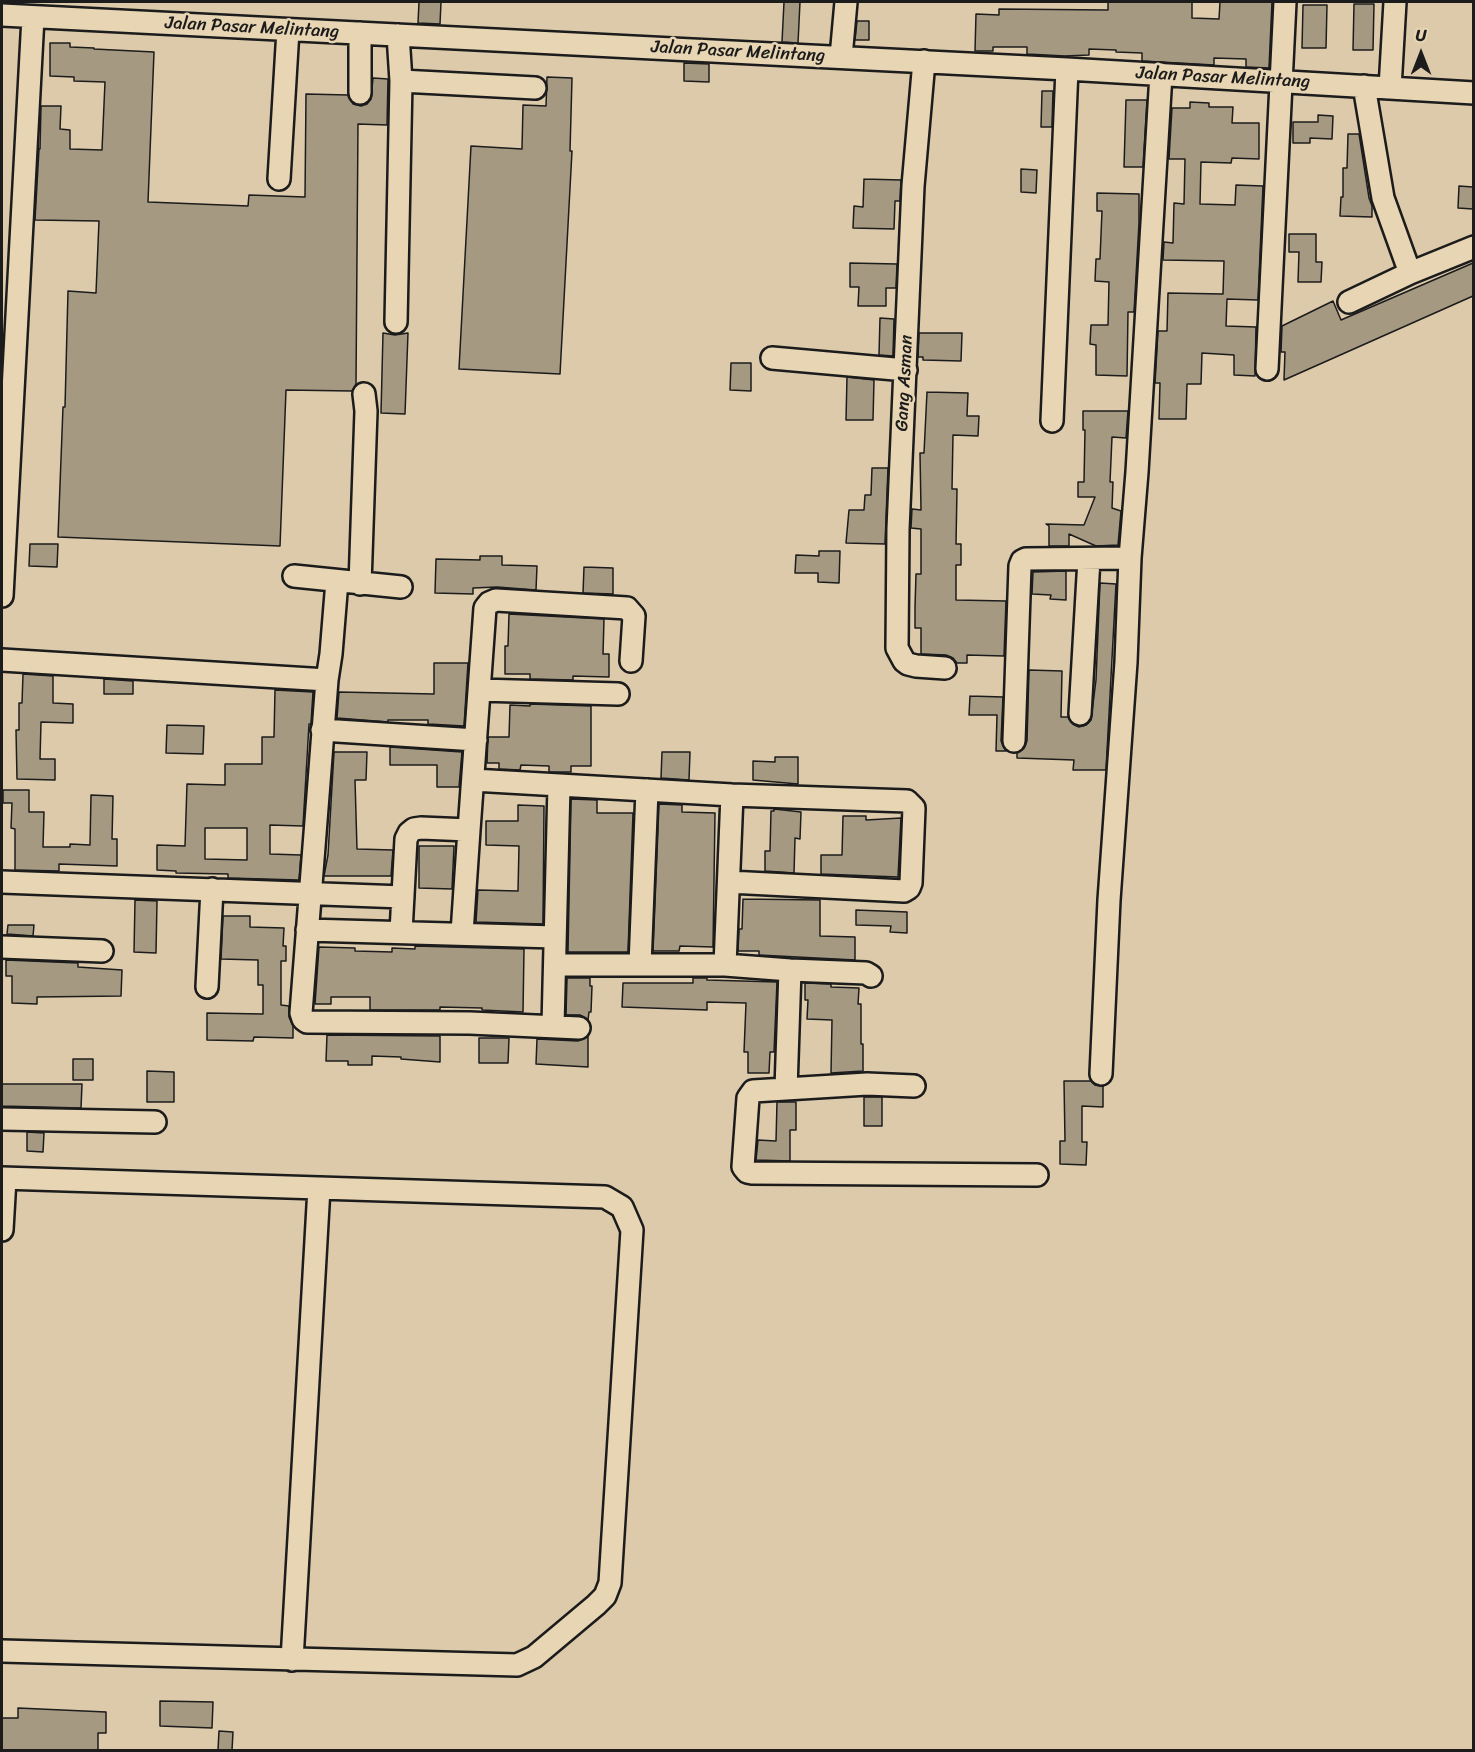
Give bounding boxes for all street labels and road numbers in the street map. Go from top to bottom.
street label: Jalan Pasar Melintang [164,13,340,43]
street label: Jalan Pasar Melintang [650,37,826,67]
street label: Jalan Pasar Melintang [1135,63,1311,93]
street label: Gang Asman [892,334,918,432]

